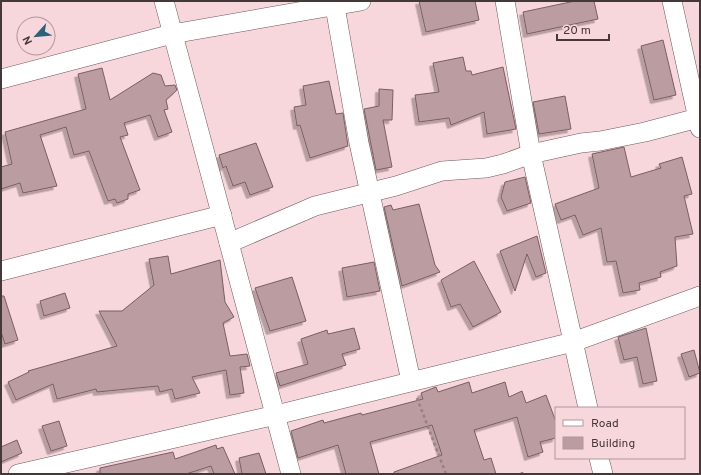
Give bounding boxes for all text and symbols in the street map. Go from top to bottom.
north arrow [16,16,56,56]
scale bar [557,16,609,42]
text: 20 m [563,23,591,39]
text: N [20,33,36,47]
legend [555,407,685,459]
text: Road [591,416,619,432]
text: Building [591,436,635,452]

